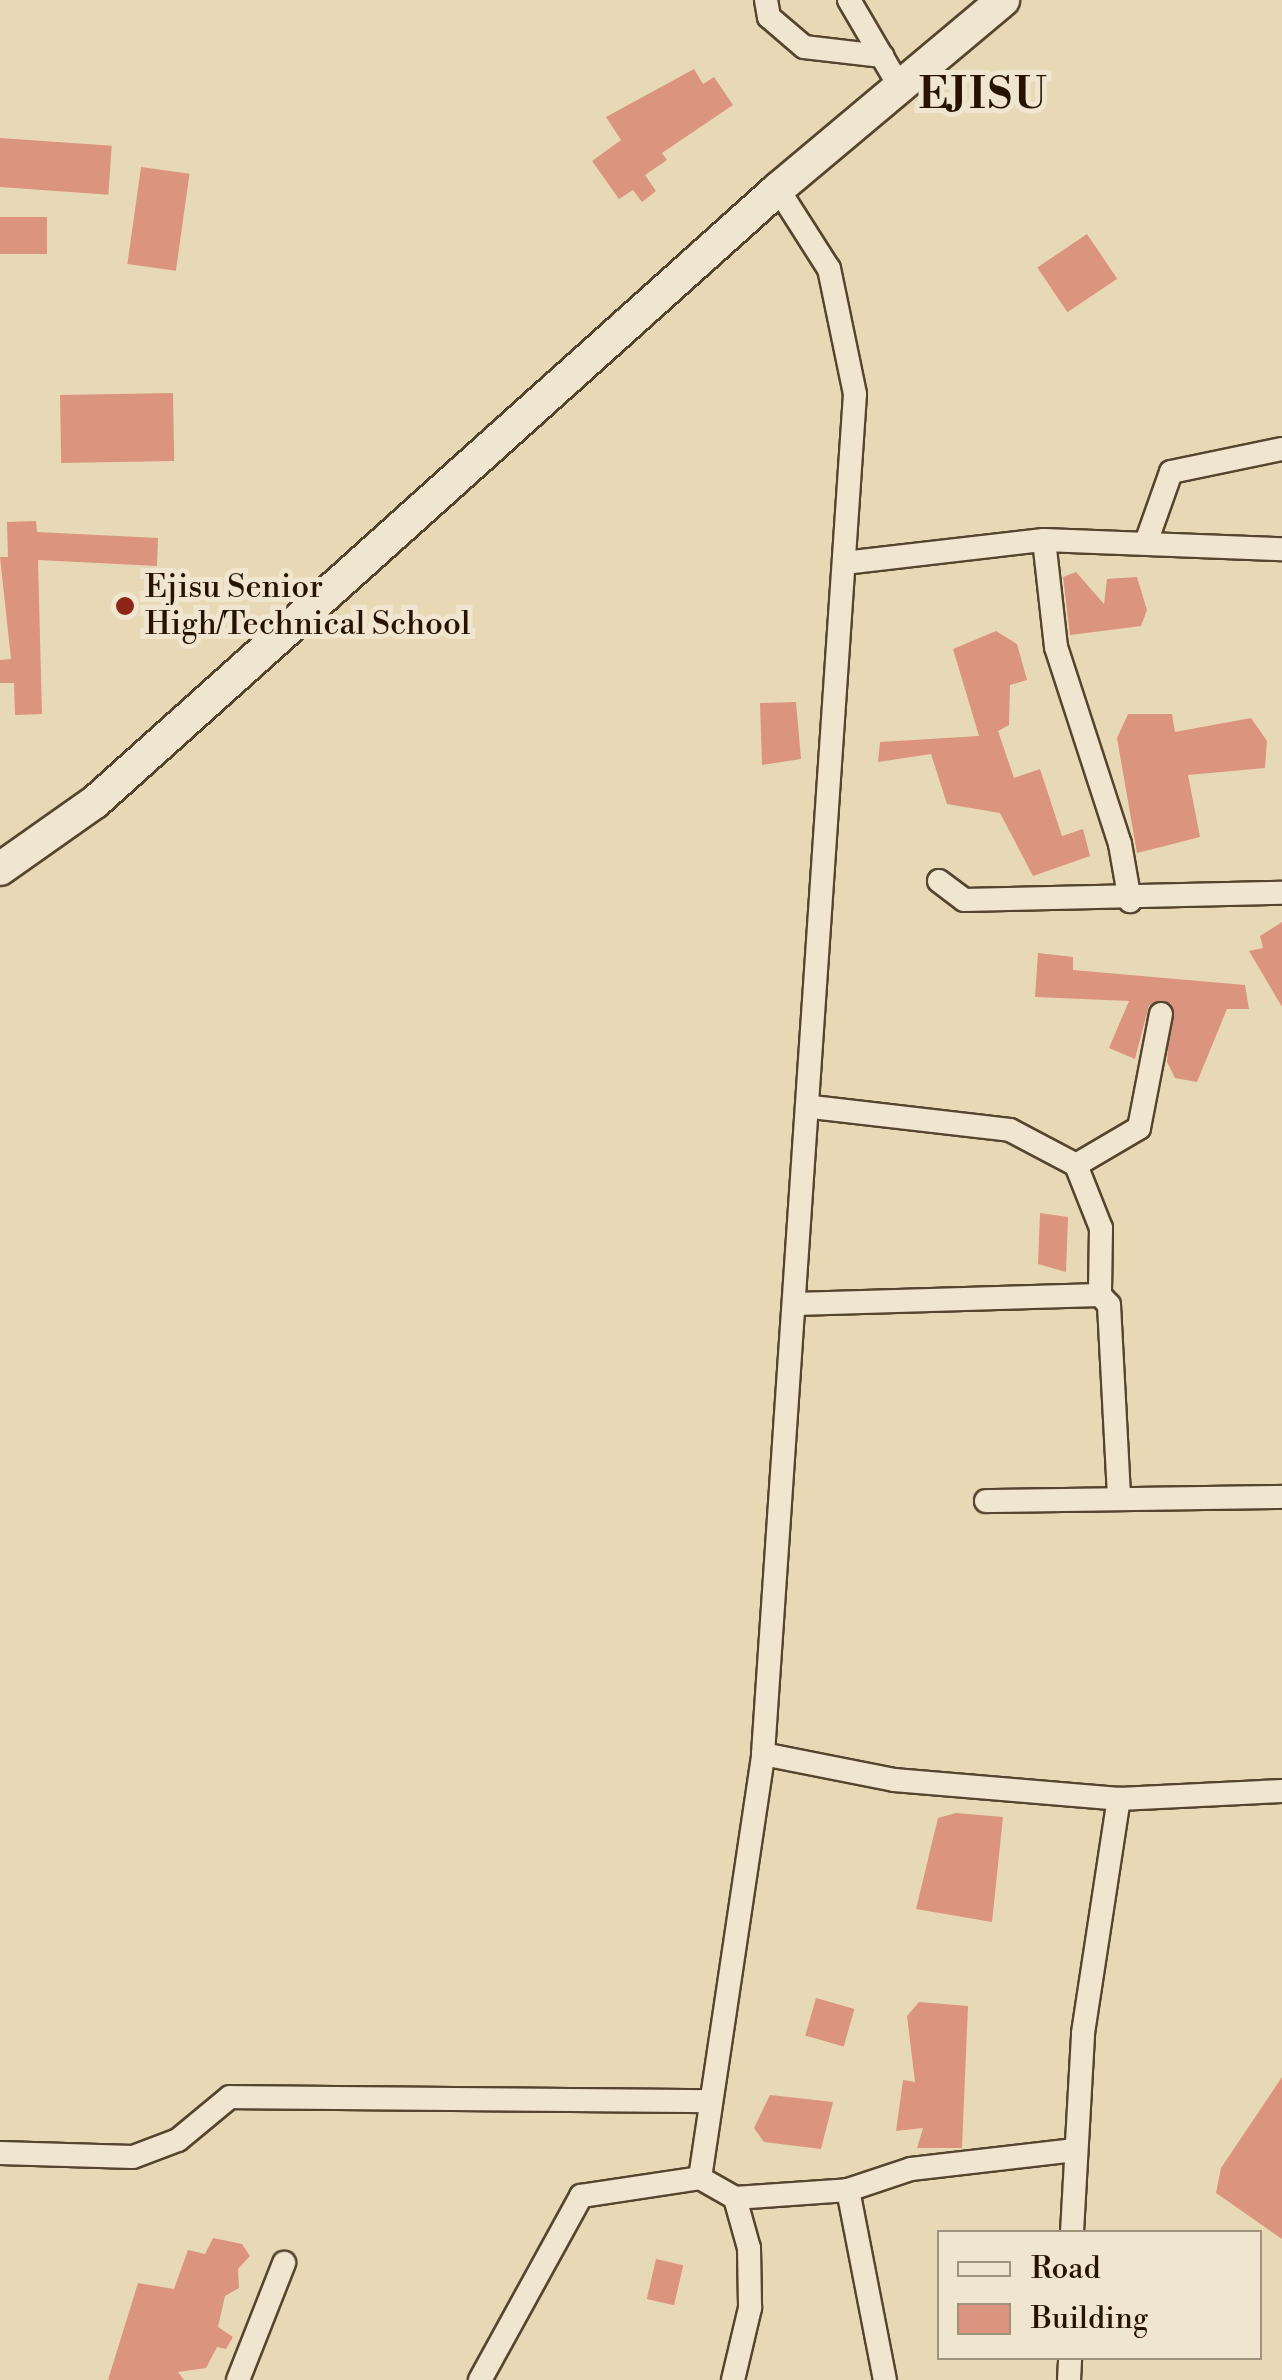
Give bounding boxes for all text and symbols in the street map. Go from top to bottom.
district label: EJISU [919,71,1049,121]
place label: Ejisu Senior High/Technical School [145,569,471,644]
marker: Ejisu Senior High/Technical School [114,595,136,617]
legend [937,2230,1262,2360]
text: Road [1031,2250,1101,2288]
text: Building [1031,2300,1148,2338]

